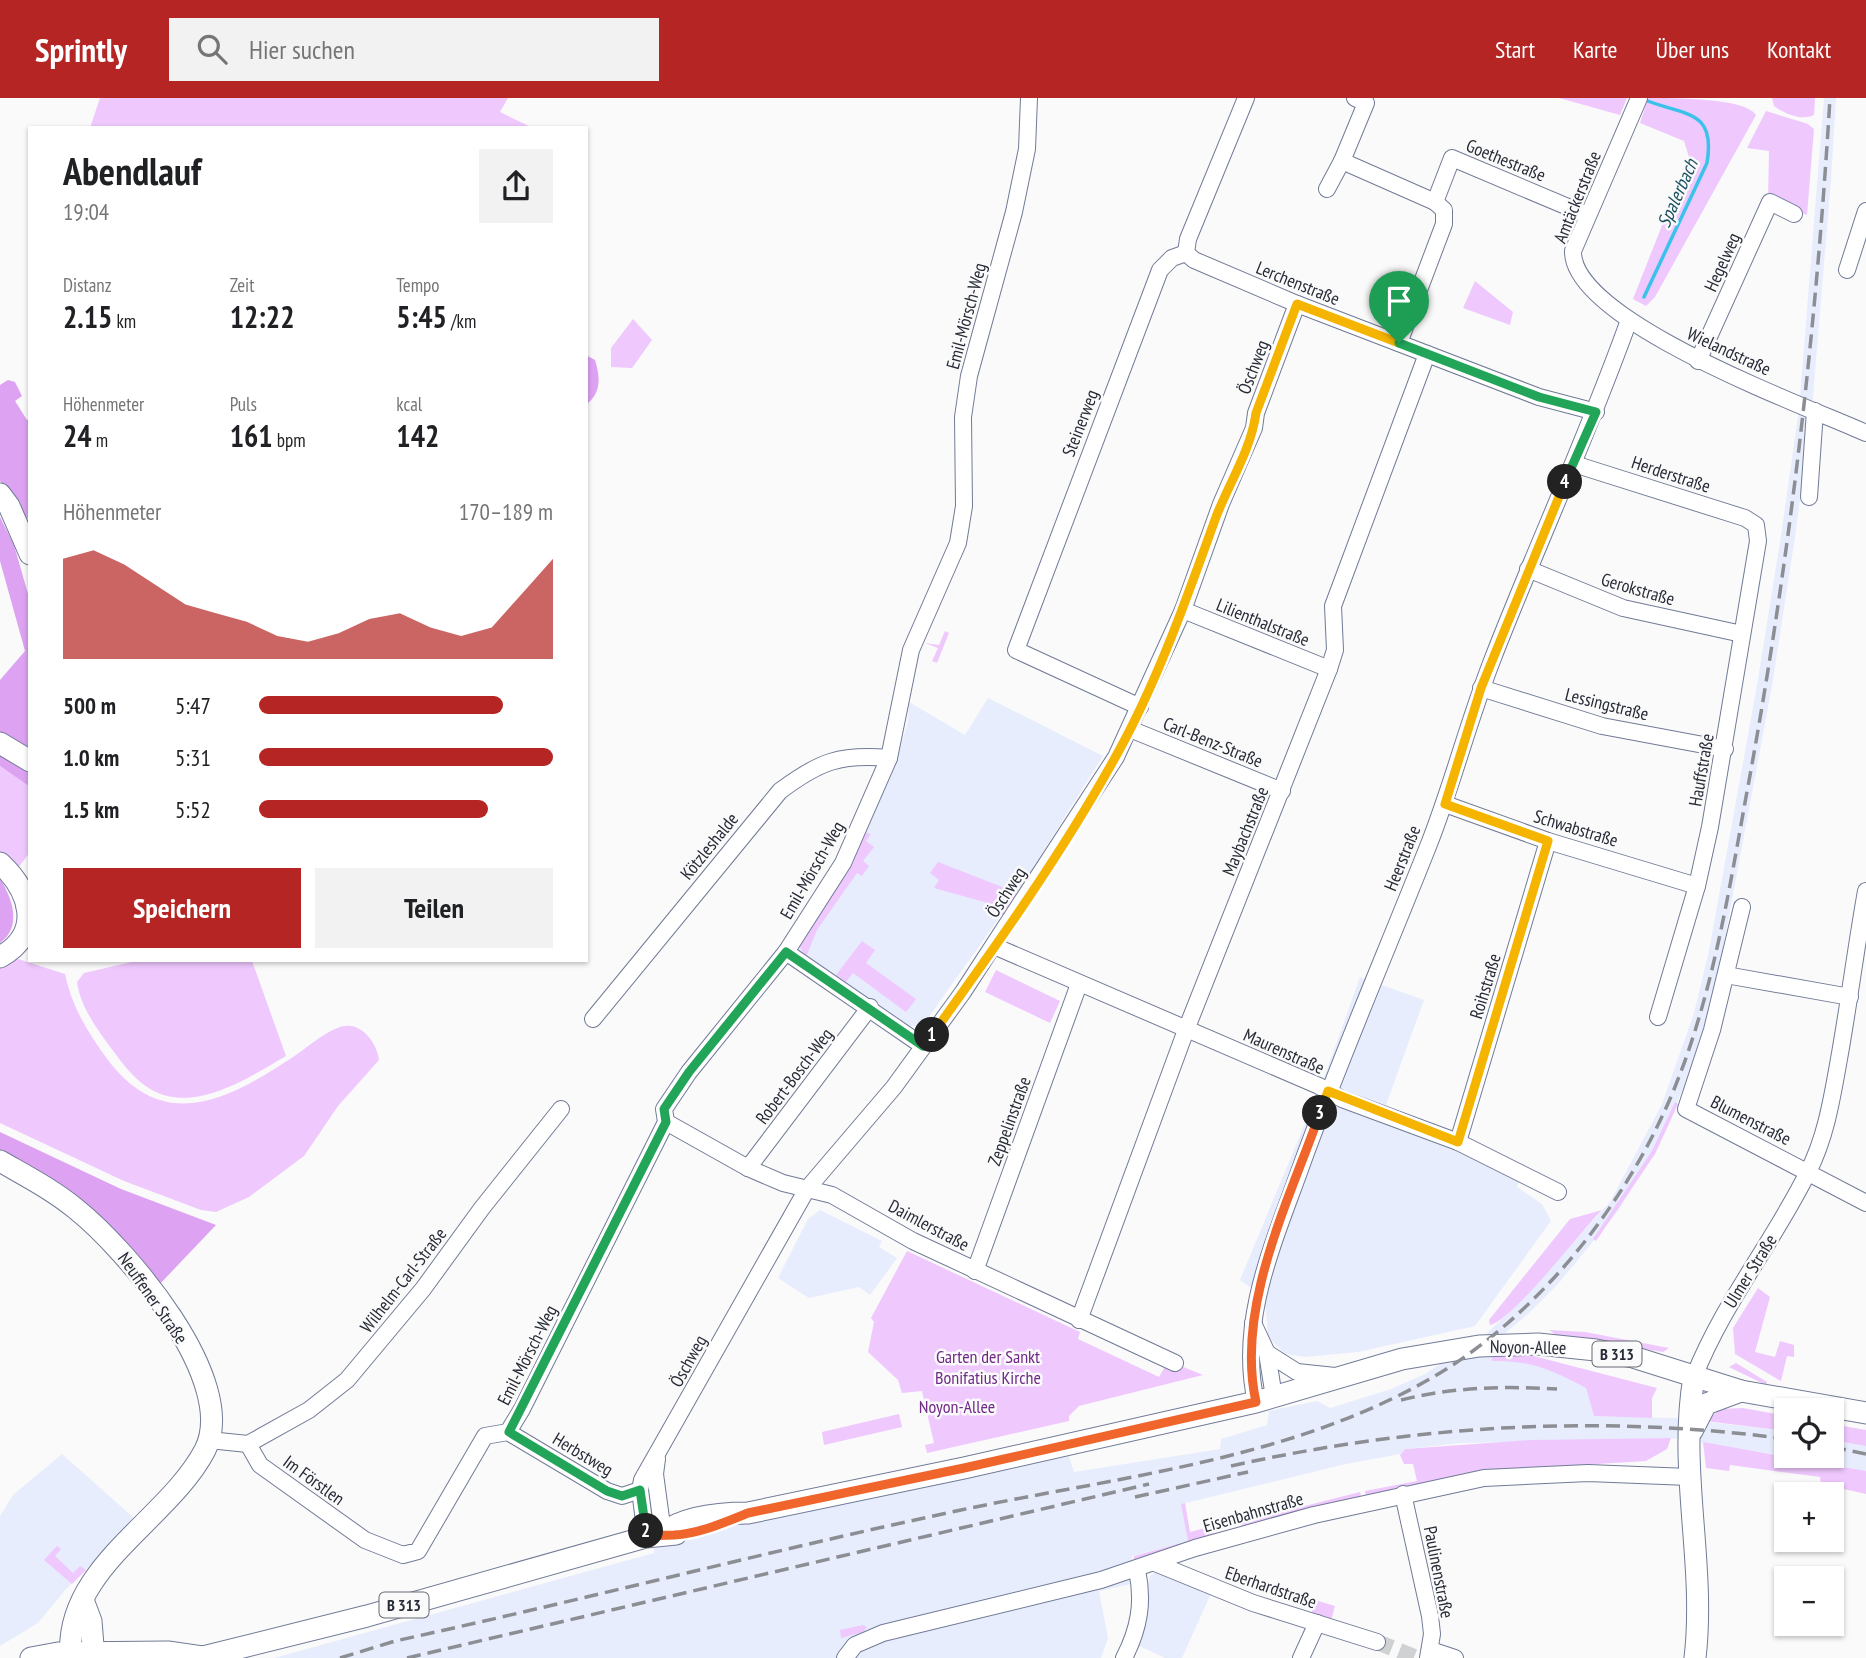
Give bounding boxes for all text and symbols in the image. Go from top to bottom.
search box [169,18,659,81]
text: Sprintly [35,28,127,71]
icon: search [193,30,231,68]
text: Hier suchen [249,33,355,66]
text: Start [1495,34,1535,65]
text: Karte [1573,34,1618,65]
text: Über uns [1656,34,1729,65]
text: Kontakt [1767,34,1831,65]
street label: Goethestraße [1463,134,1549,186]
text: Abendlauf [63,146,201,195]
street label: Amtäckerstraße [1548,148,1606,246]
button: share [479,149,553,223]
water label: Spalerbach [1651,154,1703,231]
text: 19:04 [63,197,109,226]
street label: Hegelweg [1699,229,1745,295]
street label: Lerchenstraße [1253,256,1343,310]
street label: Emil-Mörsch-Weg [941,260,991,372]
pin [1369,271,1429,343]
text: Distanz [63,273,112,297]
text: Zeit [230,273,254,297]
text: Tempo [396,273,440,297]
icon: arrive [1380,282,1418,320]
text: 2.15 [63,297,112,336]
text: 12:22 [230,297,295,336]
text: 5:45 [396,297,447,336]
text: km [112,309,136,333]
text: /km [447,309,476,333]
street label: Wielandstraße [1683,322,1775,380]
street label: Öschweg [1232,337,1274,397]
street label: Steinerweg [1057,386,1103,460]
text: Höhenmeter [63,392,144,416]
text: Puls [230,392,257,416]
text: kcal [396,392,422,416]
text: 24 [63,416,92,455]
text: 161 [230,416,273,455]
text: 142 [396,416,439,455]
text: m [92,428,108,452]
text: bpm [273,428,306,452]
street label: Herderstraße [1629,450,1713,498]
pin: 4 [1548,464,1582,500]
text: 4 [1560,469,1569,493]
text: Höhenmeter [63,497,161,526]
text: 170–189 m [459,497,553,526]
street label: Gerokstraße [1599,568,1677,610]
street label: Lilienthalstraße [1213,593,1313,651]
street label: Lessingstraße [1563,683,1651,725]
text: 500 m [63,691,116,720]
text: 5:47 [175,691,211,720]
street label: Carl-Benz-Straße [1160,712,1266,772]
street label: Hauffstraße [1683,732,1719,808]
text: 1.0 km [63,743,119,772]
text: 5:31 [175,743,211,772]
street label: Maybachstraße [1217,783,1273,879]
text: 1.5 km [63,795,119,824]
text: 5:52 [175,795,211,824]
street label: Schwabstraße [1531,804,1621,852]
street label: Kötzleshalde [675,808,743,884]
street label: Emil-Mörsch-Weg [775,817,849,923]
street label: Heerstraße [1378,822,1426,894]
street label: Öschweg [981,862,1031,922]
button: Speichern [63,868,301,948]
button: Teilen [315,868,553,948]
street label: Roihstraße [1464,951,1506,1021]
pin: 1 [914,1018,950,1052]
text: 1 [927,1022,936,1046]
street label: Robert-Bosch-Weg [750,1023,838,1129]
street label: Maurenstraße [1240,1023,1328,1079]
street label: Zeppelinstraße [982,1073,1036,1169]
street label: Blumenstraße [1707,1090,1795,1150]
pin: 3 [1302,1096,1338,1130]
text: 3 [1315,1100,1324,1124]
street label: Daimlerstraße [885,1194,973,1256]
street label: Wilhelm-Carl-Straße [355,1223,451,1337]
street label: Ulmer Straße [1718,1230,1782,1312]
street label: Neuffener Straße [113,1248,193,1348]
street label: Emil-Mörsch-Weg [492,1301,562,1409]
street label: Öschweg [664,1331,712,1391]
street label: Noyon-Allee [1490,1335,1566,1359]
road number: B 313 [1592,1342,1642,1366]
park label: Garten der Sankt Bonifatius Kirche [935,1345,1041,1389]
park label: Noyon-Allee [919,1395,995,1418]
map controls [1774,1398,1844,1636]
button: locate [1774,1398,1844,1468]
street label: Herbstweg [549,1427,617,1481]
street label: Im Förstlen [279,1450,349,1510]
button: + [1774,1482,1844,1552]
street label: Eisenbahnstraße [1200,1487,1306,1537]
pin: 2 [628,1514,664,1548]
text: 2 [641,1518,650,1542]
street label: Paulinenstraße [1419,1524,1459,1620]
street label: Eberhardstraße [1222,1561,1320,1613]
button: − [1774,1566,1844,1636]
road number: B 313 [380,1592,428,1618]

